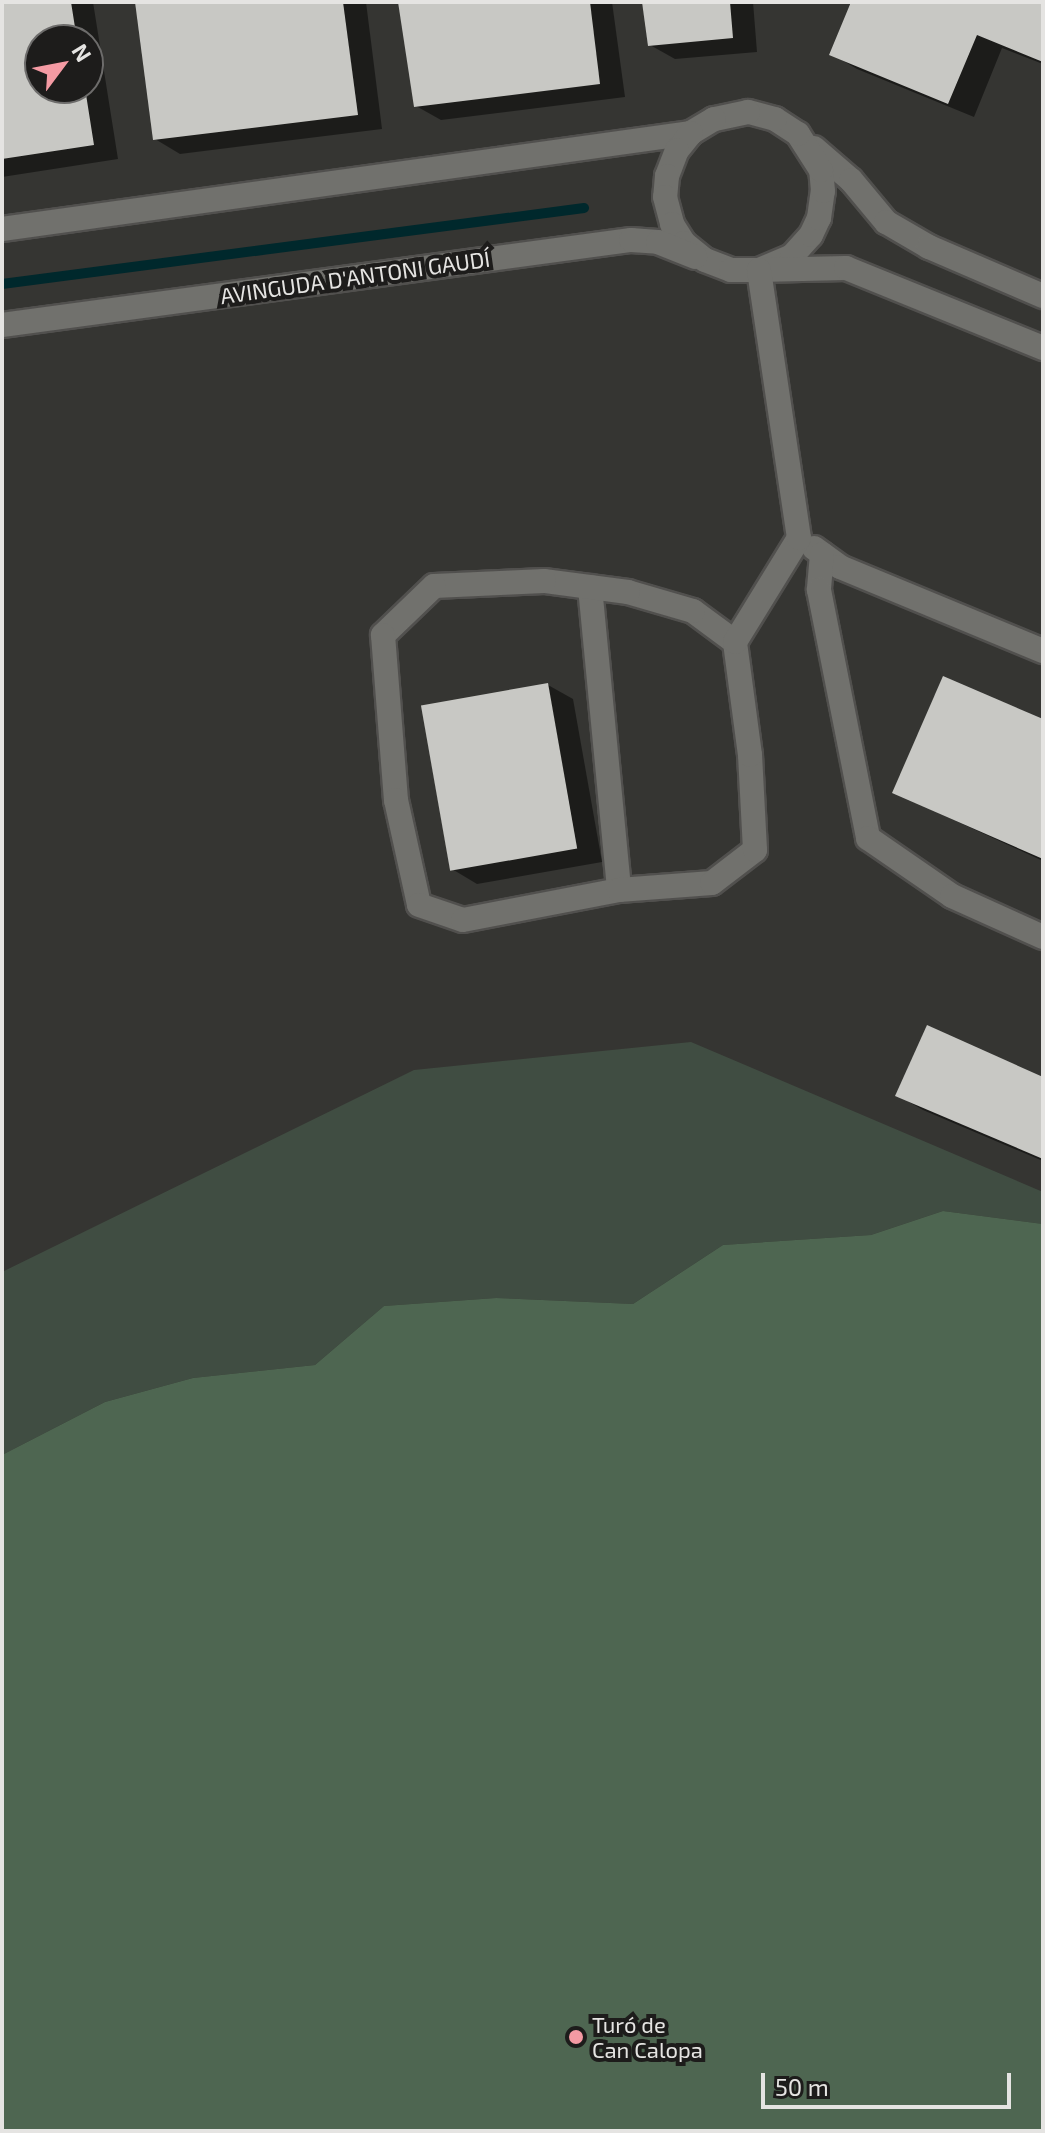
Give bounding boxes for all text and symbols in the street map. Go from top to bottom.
north arrow [24,24,104,104]
text: N [67,39,98,66]
street label: AVINGUDA D'ANTONI GAUDÍ [218,245,492,309]
place label: Turó de Can Calopa [592,2011,703,2062]
marker: Turó de Can Calopa [567,2028,585,2046]
scale bar [765,2057,1015,2107]
text: 50 m [775,2072,829,2101]

